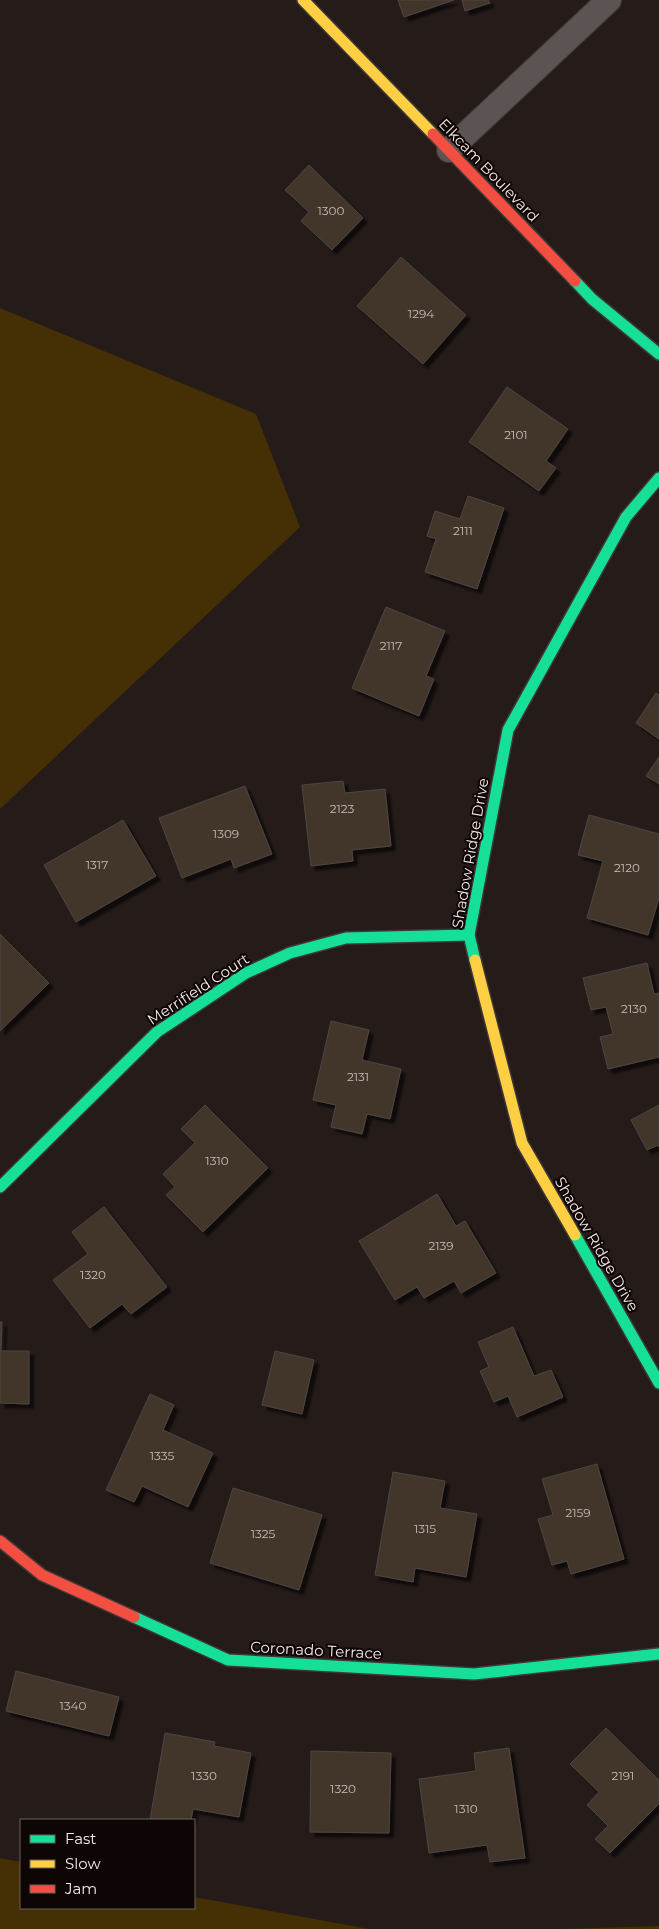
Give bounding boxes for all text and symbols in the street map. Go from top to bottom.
street label: Elkcam Boulevard [435,114,543,226]
house number: 1300 [318,203,345,218]
house number: 1294 [408,306,434,321]
house number: 2101 [504,427,528,442]
house number: 2111 [453,523,473,538]
house number: 2117 [380,638,402,653]
street label: Shadow Ridge Drive [447,776,493,930]
house number: 2123 [330,801,355,816]
house number: 1309 [213,826,239,841]
house number: 1317 [86,857,108,872]
house number: 2120 [614,860,640,875]
street label: Merrifield Court [144,949,252,1029]
house number: 2130 [621,1001,647,1016]
house number: 2131 [347,1069,369,1084]
house number: 1310 [205,1153,229,1168]
street label: Shadow Ridge Drive [551,1173,643,1315]
house number: 2139 [428,1238,454,1253]
house number: 1320 [80,1267,106,1282]
house number: 1335 [150,1448,174,1463]
house number: 2159 [565,1505,591,1520]
house number: 1315 [414,1521,436,1536]
house number: 1325 [251,1526,276,1541]
street label: Coronado Terrace [250,1637,382,1663]
house number: 1340 [60,1698,87,1713]
house number: 1330 [191,1768,217,1783]
house number: 2191 [612,1768,634,1783]
house number: 1320 [330,1781,356,1796]
house number: 1310 [454,1801,478,1816]
legend [20,1819,195,1909]
text: Fast [65,1829,96,1848]
text: Slow [65,1854,101,1873]
text: Jam [64,1879,97,1898]

